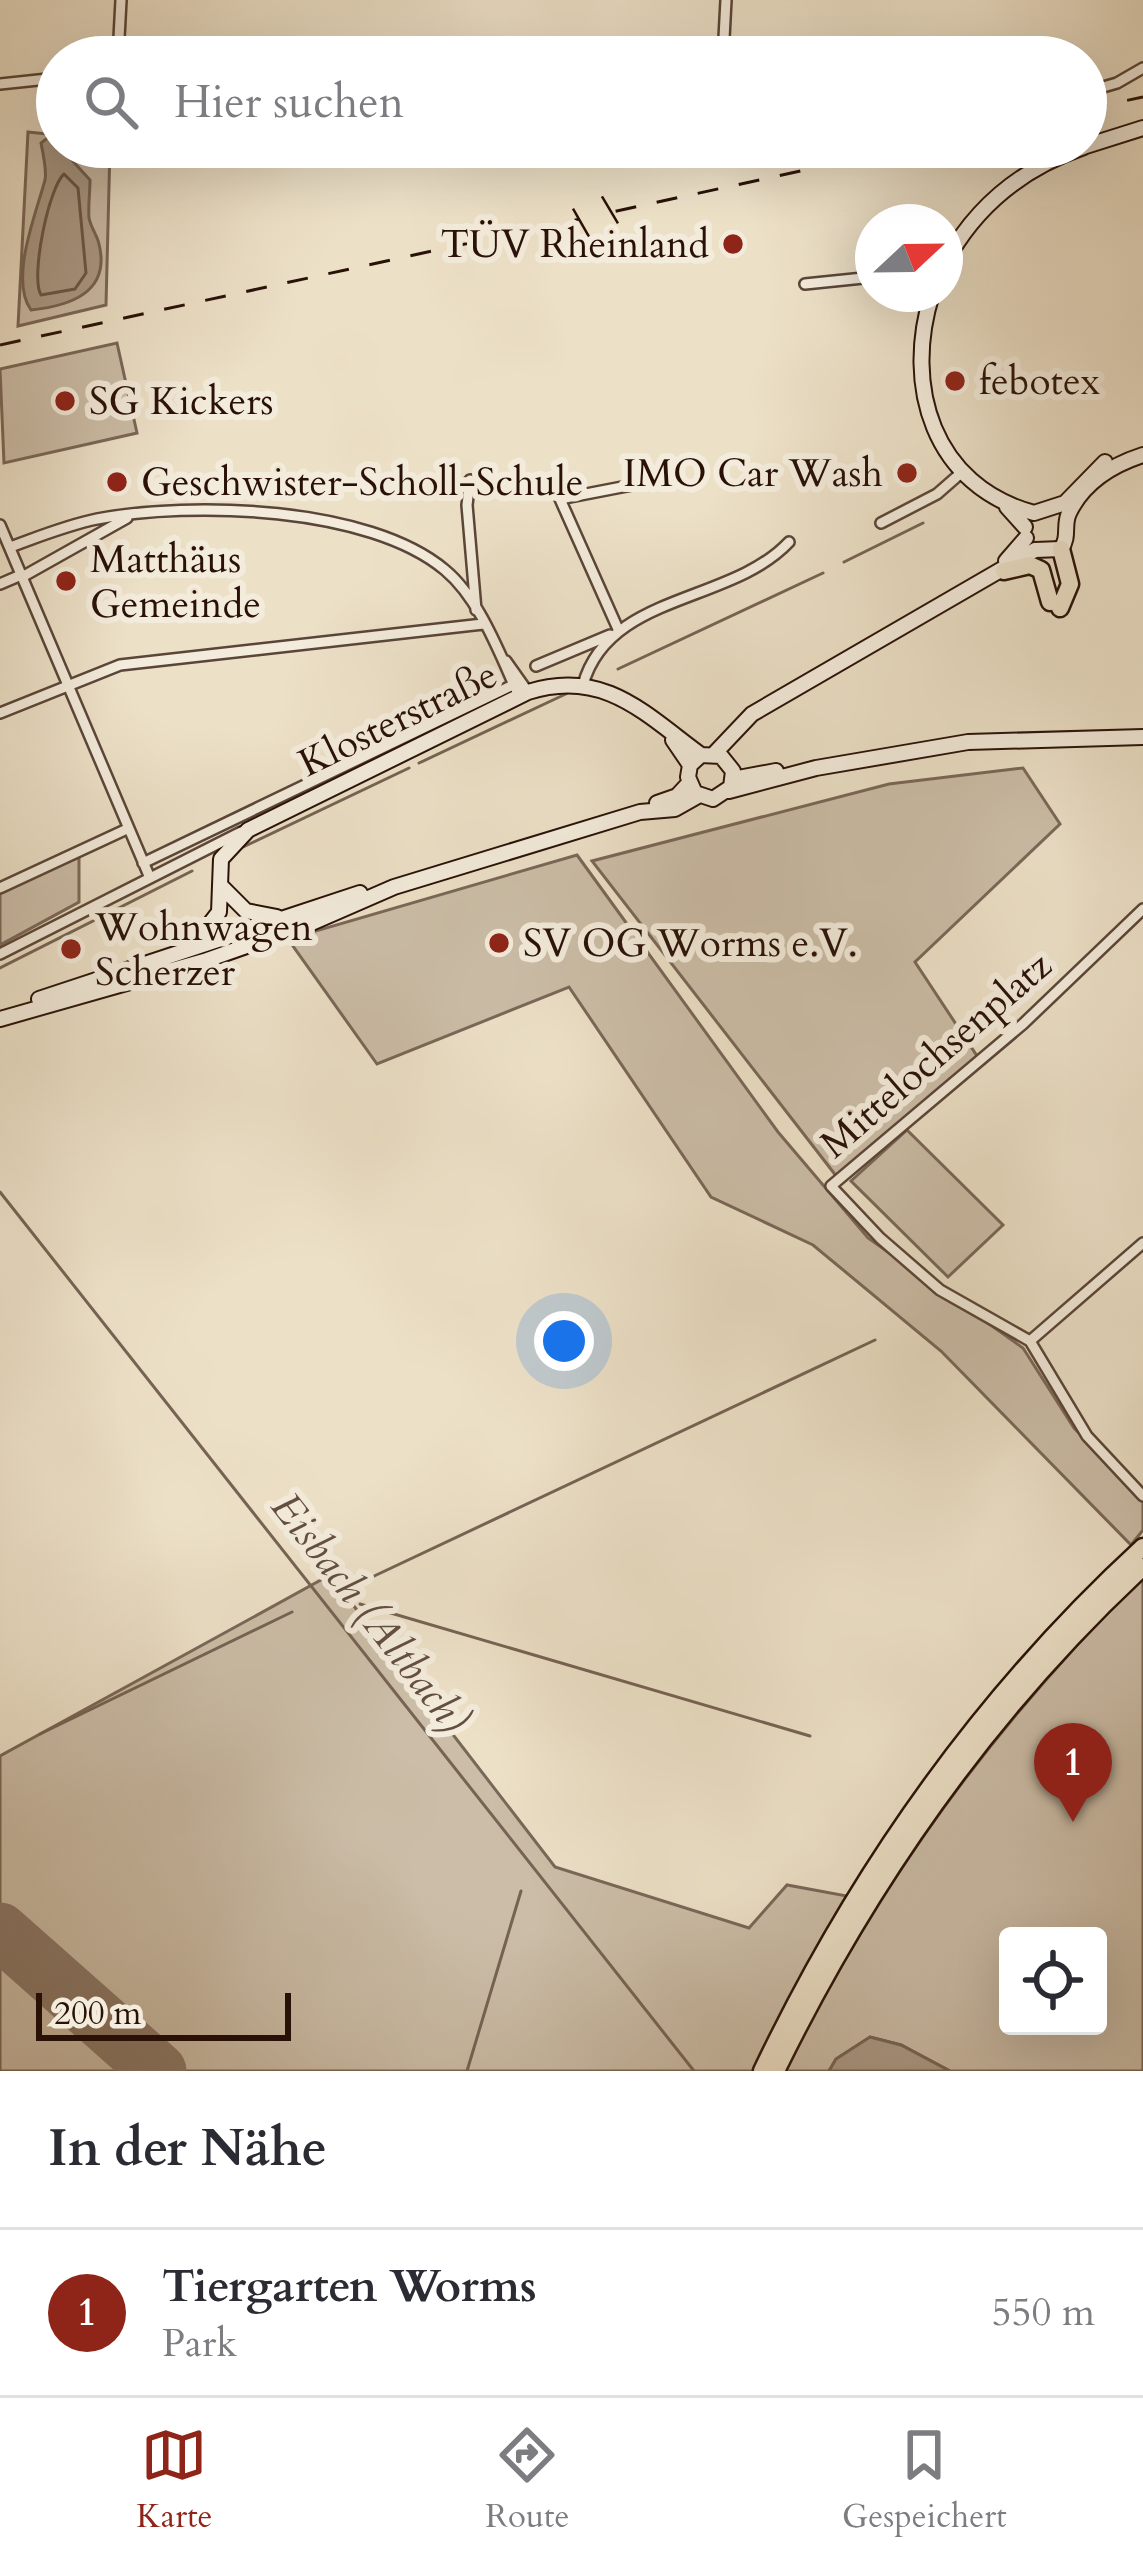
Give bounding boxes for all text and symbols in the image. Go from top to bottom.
search box [36,36,1107,168]
icon: search [78,69,144,135]
text: Hier suchen [174,72,404,133]
north arrow [855,204,963,312]
place label: TÜV Rheinland [440,218,709,271]
marker: TÜV Rheinland [720,231,746,257]
place label: febotex [979,355,1100,408]
marker: febotex [942,368,968,394]
place label: SG Kickers [89,375,274,428]
marker: SG Kickers [52,388,78,414]
place label: IMO Car Wash [623,447,883,500]
place label: Geschwister-Scholl-Schule [141,456,584,509]
marker: IMO Car Wash [894,460,920,486]
marker: Geschwister-Scholl-Schule [104,469,130,495]
place label: Matthäus Gemeinde [90,533,261,631]
marker: Matthäus Gemeinde [53,568,79,594]
street label: Klosterstraße [290,648,506,790]
place label: Wohnwagen Scherzer [94,901,313,999]
place label: SV OG Worms e.V. [523,917,858,970]
marker: SV OG Worms e.V. [486,930,512,956]
marker: Wohnwagen Scherzer [58,936,84,962]
street label: Mittelochsenplatz [809,940,1063,1170]
your location [534,1311,594,1371]
water label: Eisbach (Altbach) [258,1481,482,1745]
pin: 1 [1034,1723,1112,1822]
map controls [999,1927,1107,2035]
button: locate [999,1927,1107,2035]
scale bar [36,1987,291,2040]
text: 200 m [54,1991,141,2036]
text: In der Nähe [48,2114,327,2184]
text: Tiergarten Worms [162,2256,537,2317]
text: 1 [77,2286,97,2339]
text: 550 m [992,2286,1095,2339]
text: Park [162,2317,237,2370]
tab: Karte [136,2422,213,2539]
tab: Route [485,2422,569,2539]
tab: Gespeichert [842,2422,1007,2539]

